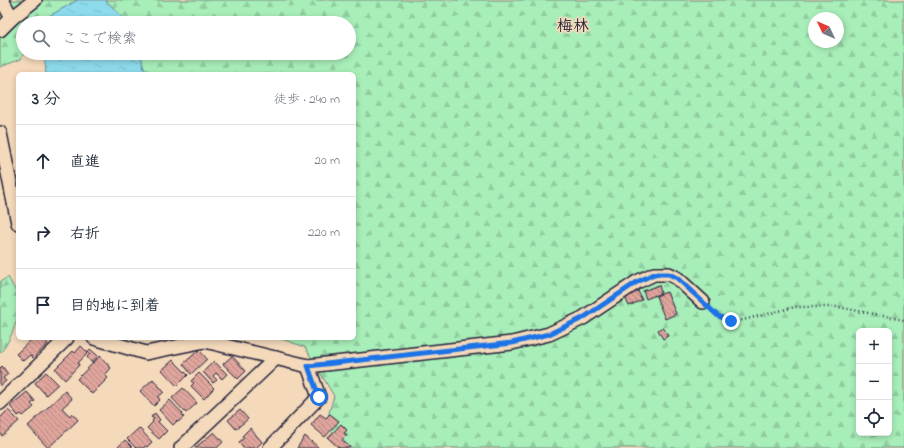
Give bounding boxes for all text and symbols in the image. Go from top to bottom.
north arrow [808,12,844,48]
district label: 梅林 [557,15,589,39]
search box [16,16,356,60]
icon: search [30,27,52,49]
text: ここで検索 [62,28,137,50]
text: 3 分 [32,87,60,112]
text: 徒歩 · 240 m [274,90,340,109]
icon: ahead [32,150,54,172]
text: 直進 [70,151,100,173]
text: 20 m [315,151,340,170]
icon: right [32,222,54,244]
text: 右折 [70,223,100,245]
text: 220 m [308,223,340,242]
icon: arrive [32,294,54,316]
text: 目的地に到着 [70,295,160,317]
route end [722,312,740,330]
map controls [856,328,892,436]
button: + [856,328,892,364]
button: − [856,364,892,400]
route start [310,388,328,406]
button: locate [856,400,892,436]

